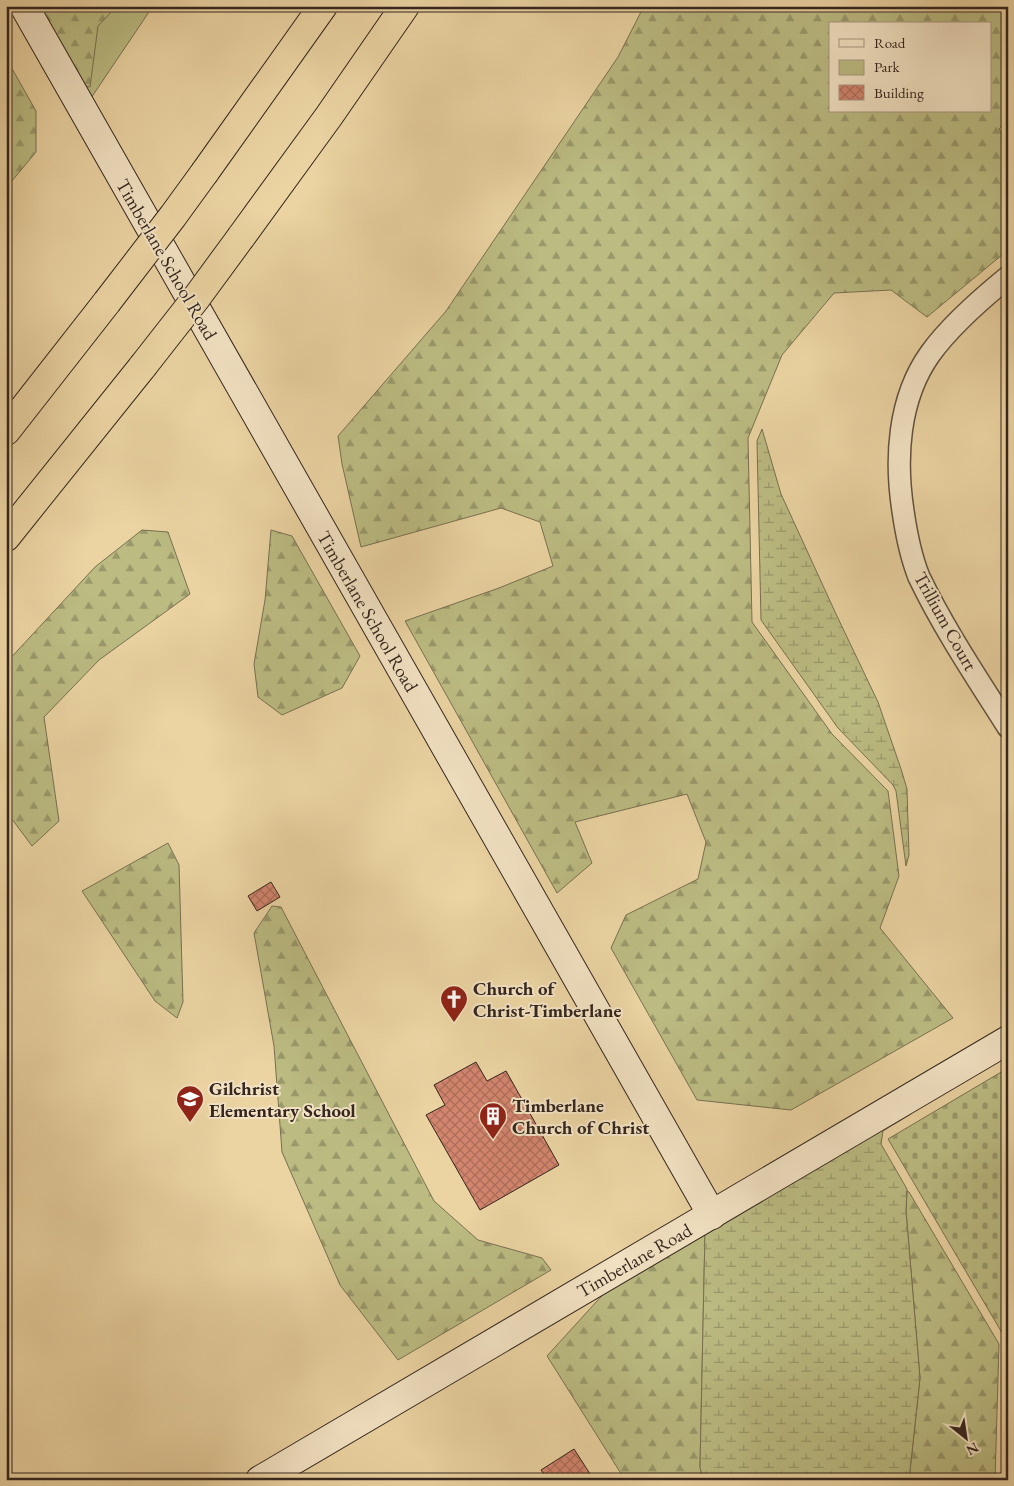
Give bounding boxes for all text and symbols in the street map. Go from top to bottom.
legend [829,22,992,112]
text: Road [874,33,906,52]
text: Park [874,57,901,76]
text: Building [874,83,924,102]
street label: Timberlane School Road [110,174,223,345]
street label: Timberlane School Road [311,526,424,697]
street label: Trillium Court [908,567,983,675]
place label: Church of Christ-Timberlane [473,976,621,1023]
church icon: Church of Christ-Timberlane [439,984,469,1023]
place label: Gilchrist Elementary School [209,1076,356,1123]
school or university icon: Gilchrist Elementary School [175,1084,205,1123]
place label: Timberlane Church of Christ [512,1093,649,1140]
building icon: Timberlane Church of Christ [478,1101,508,1140]
street label: Timberlane Road [572,1217,697,1303]
north arrow [942,1414,992,1464]
text: N [963,1439,982,1460]

